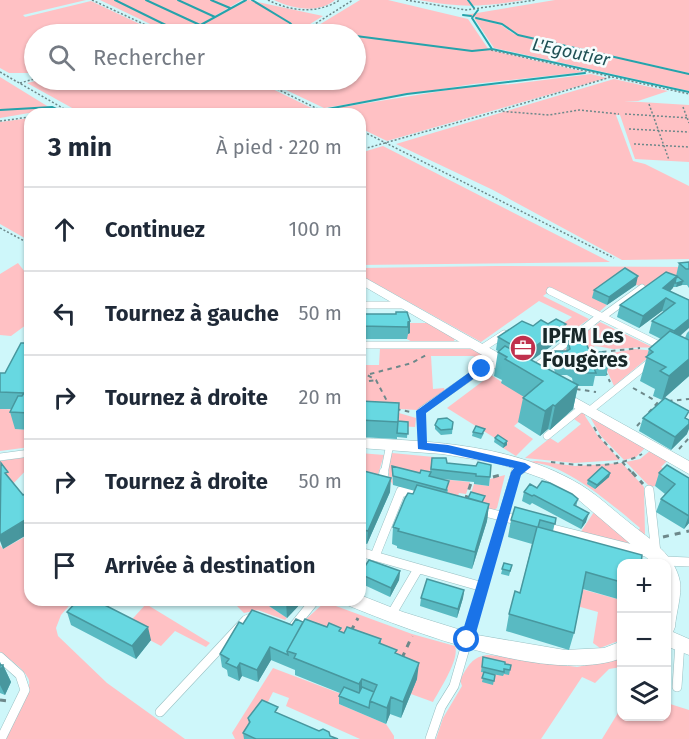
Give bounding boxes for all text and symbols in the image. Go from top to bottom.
search box [24,24,366,90]
water label: L'Egoutier [530,33,613,71]
icon: search [45,41,78,74]
text: Rechercher [93,44,205,71]
text: 3 min [48,132,112,163]
text: À pied · 220 m [216,135,342,159]
icon: ahead [48,213,81,246]
text: Continuez [105,216,205,243]
text: 100 m [289,217,342,241]
icon: left [48,297,81,330]
text: Tournez à gauche [105,300,279,327]
text: 50 m [298,301,342,325]
place label: IPFM Les Fougères [542,323,628,373]
office icon: IPFM Les Fougères [508,333,538,363]
route end [468,355,494,381]
icon: right [48,381,81,414]
text: Tournez à droite [105,384,268,411]
text: 20 m [299,385,342,409]
icon: right [48,465,81,498]
text: Tournez à droite [105,468,268,495]
text: 50 m [298,469,342,493]
icon: arrive [48,549,81,582]
text: Arrivée à destination [105,552,315,579]
map controls [617,559,671,721]
button: + [617,559,671,613]
button: − [617,613,671,667]
route start [453,626,479,652]
button: layers [617,667,671,721]

